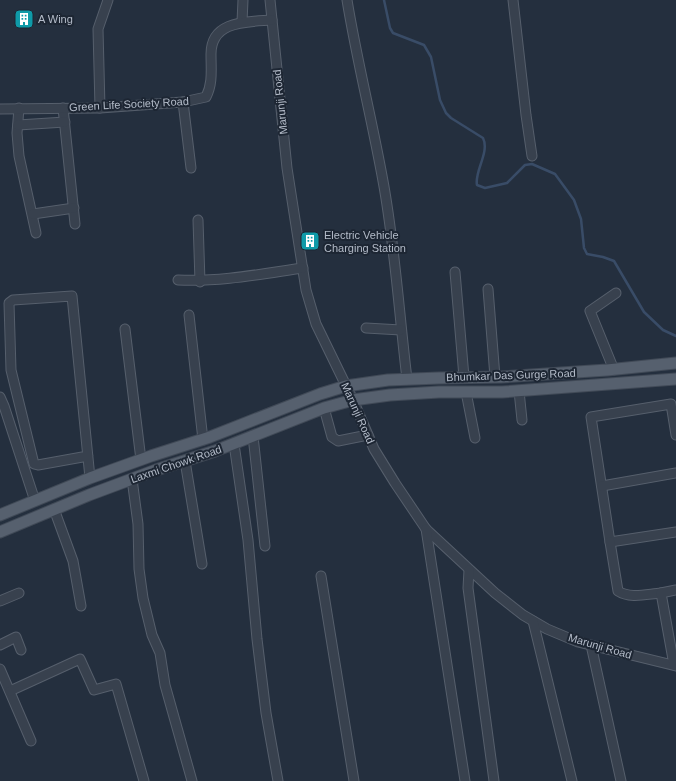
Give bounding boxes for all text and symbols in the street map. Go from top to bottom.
building icon: A Wing [13,8,35,30]
place label: A Wing [38,13,73,25]
street label: Marunji Road [271,69,289,135]
street label: Green Life Society Road [69,95,189,113]
place label: Electric Vehicle Charging Station [324,229,406,254]
building icon: Electric Vehicle Charging Station [299,230,321,252]
street label: Bhumkar Das Gurge Road [446,367,576,383]
street label: Marunji Road [339,381,377,445]
street label: Laxmi Chowk Road [129,443,223,485]
street label: Marunji Road [567,631,633,661]

